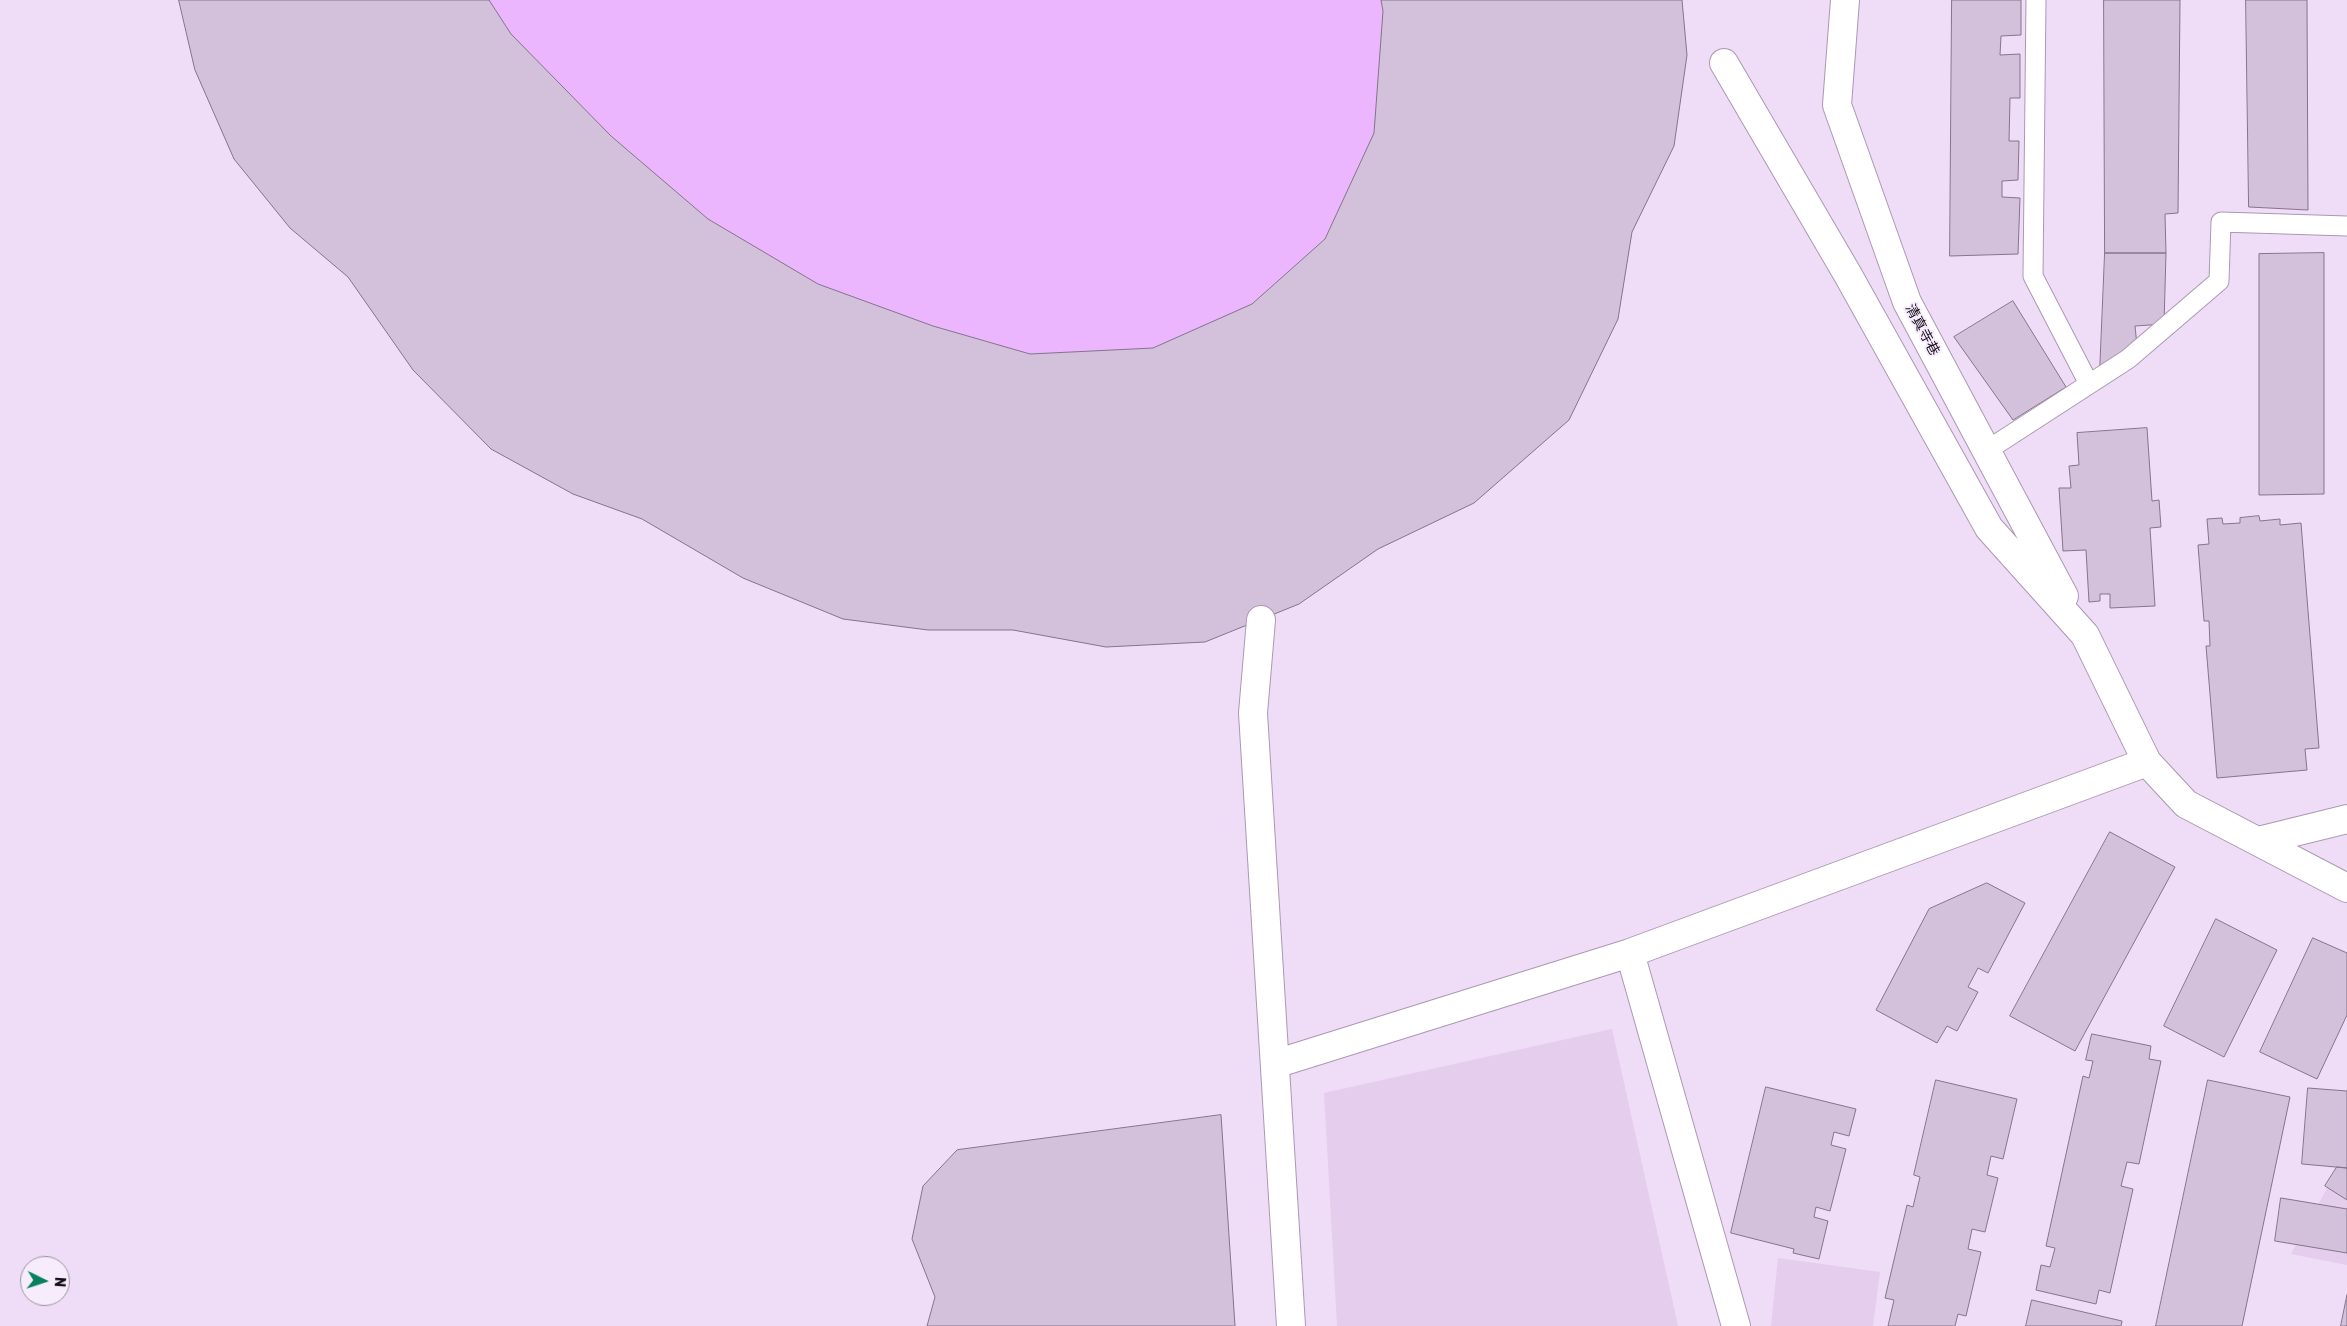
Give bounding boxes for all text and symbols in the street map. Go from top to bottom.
street label: 清真寺巷 [1901,301,1943,359]
north arrow [20,1256,70,1306]
text: N [51,1276,68,1288]

